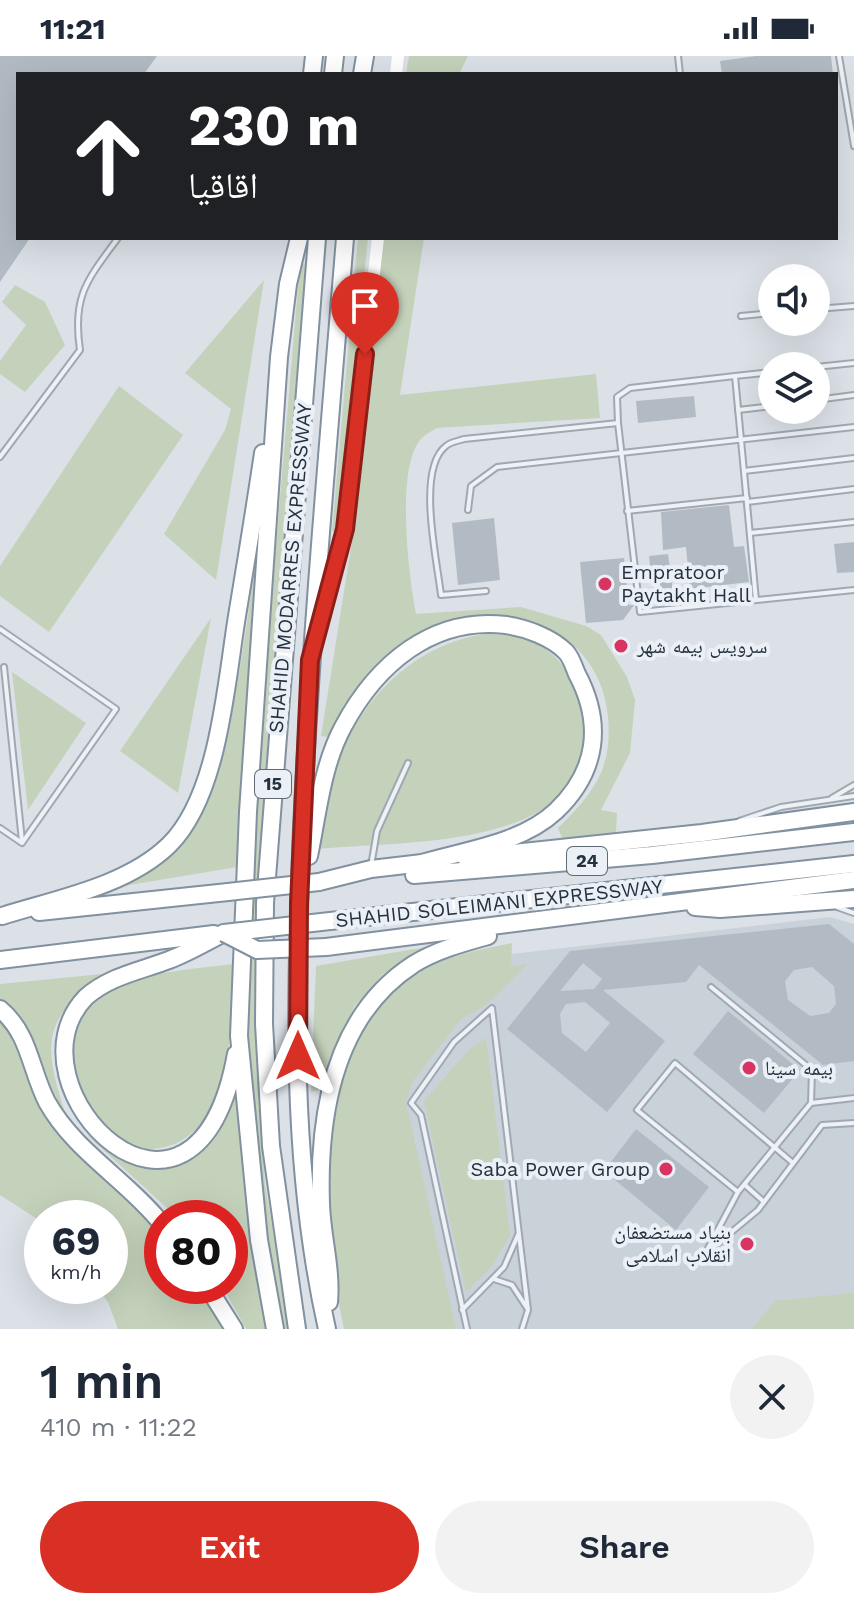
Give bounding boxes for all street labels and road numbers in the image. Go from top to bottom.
street label: SHAHID MODARRES EXPRESSWAY [264,401,316,734]
road number: 15 [255,770,291,798]
road number: 24 [567,847,607,875]
street label: SHAHID SOLEIMANI EXPRESSWAY [334,874,664,932]

